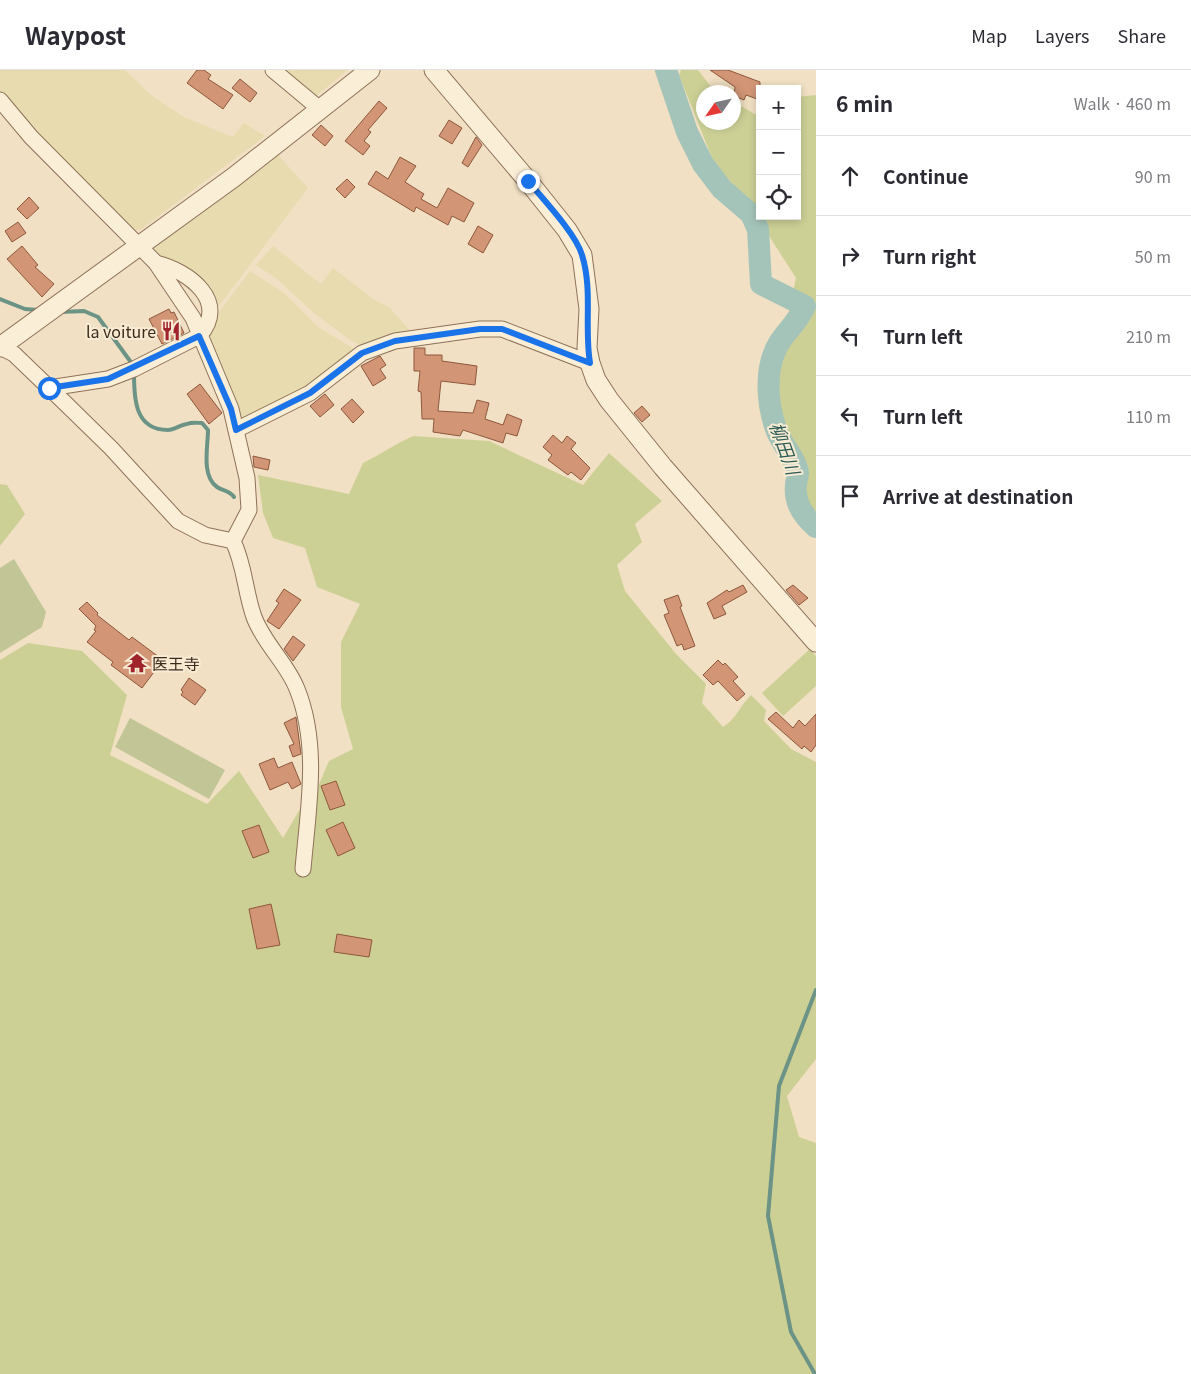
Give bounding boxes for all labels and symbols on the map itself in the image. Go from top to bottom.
north arrow [696,85,741,130]
route end [517,170,540,193]
place label: la voiture [86,319,156,343]
restaurant icon: la voiture [160,320,182,342]
route start [38,377,61,400]
water label: 柳田川 [765,418,808,480]
place label: 医王寺 [152,651,200,675]
temple icon: 医王寺 [126,652,148,674]

